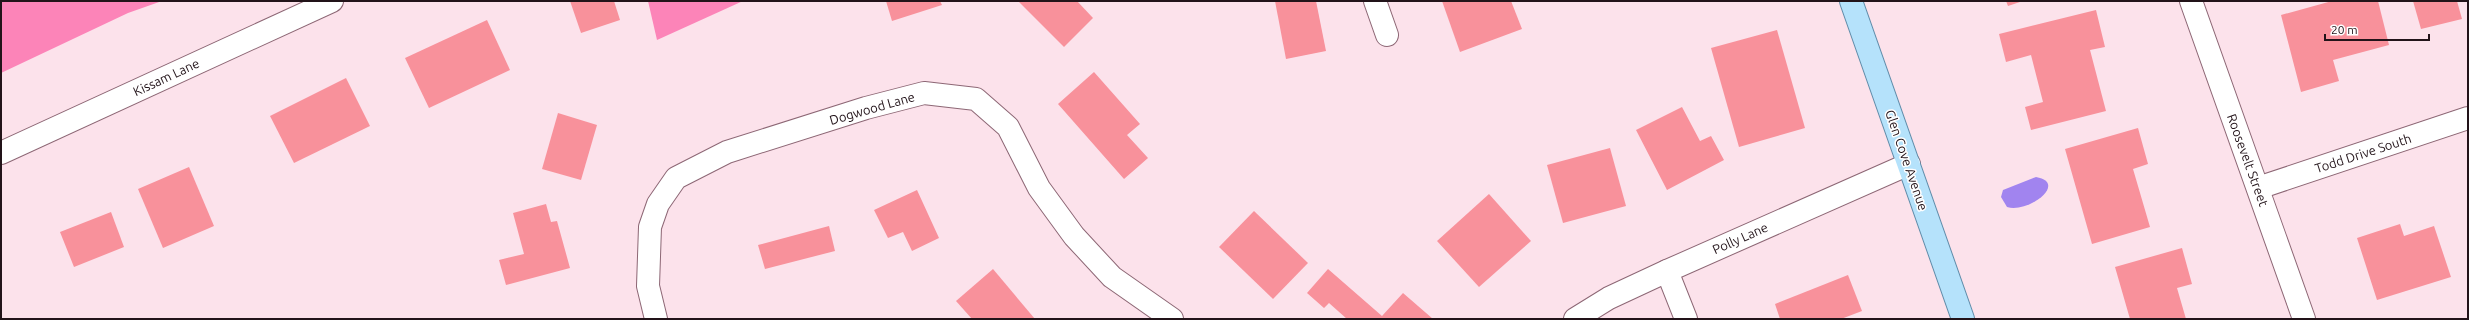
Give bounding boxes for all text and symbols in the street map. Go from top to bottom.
scale bar [2325,16,2429,42]
text: 20 m [2331,23,2358,36]
street label: Kissam Lane [131,56,201,98]
street label: Dogwood Lane [828,89,916,127]
street label: Glen Cove Avenue [1883,108,1931,212]
street label: Roosevelt Street [2225,112,2271,208]
street label: Todd Drive South [2313,131,2413,175]
street label: Polly Lane [1710,220,1770,256]

